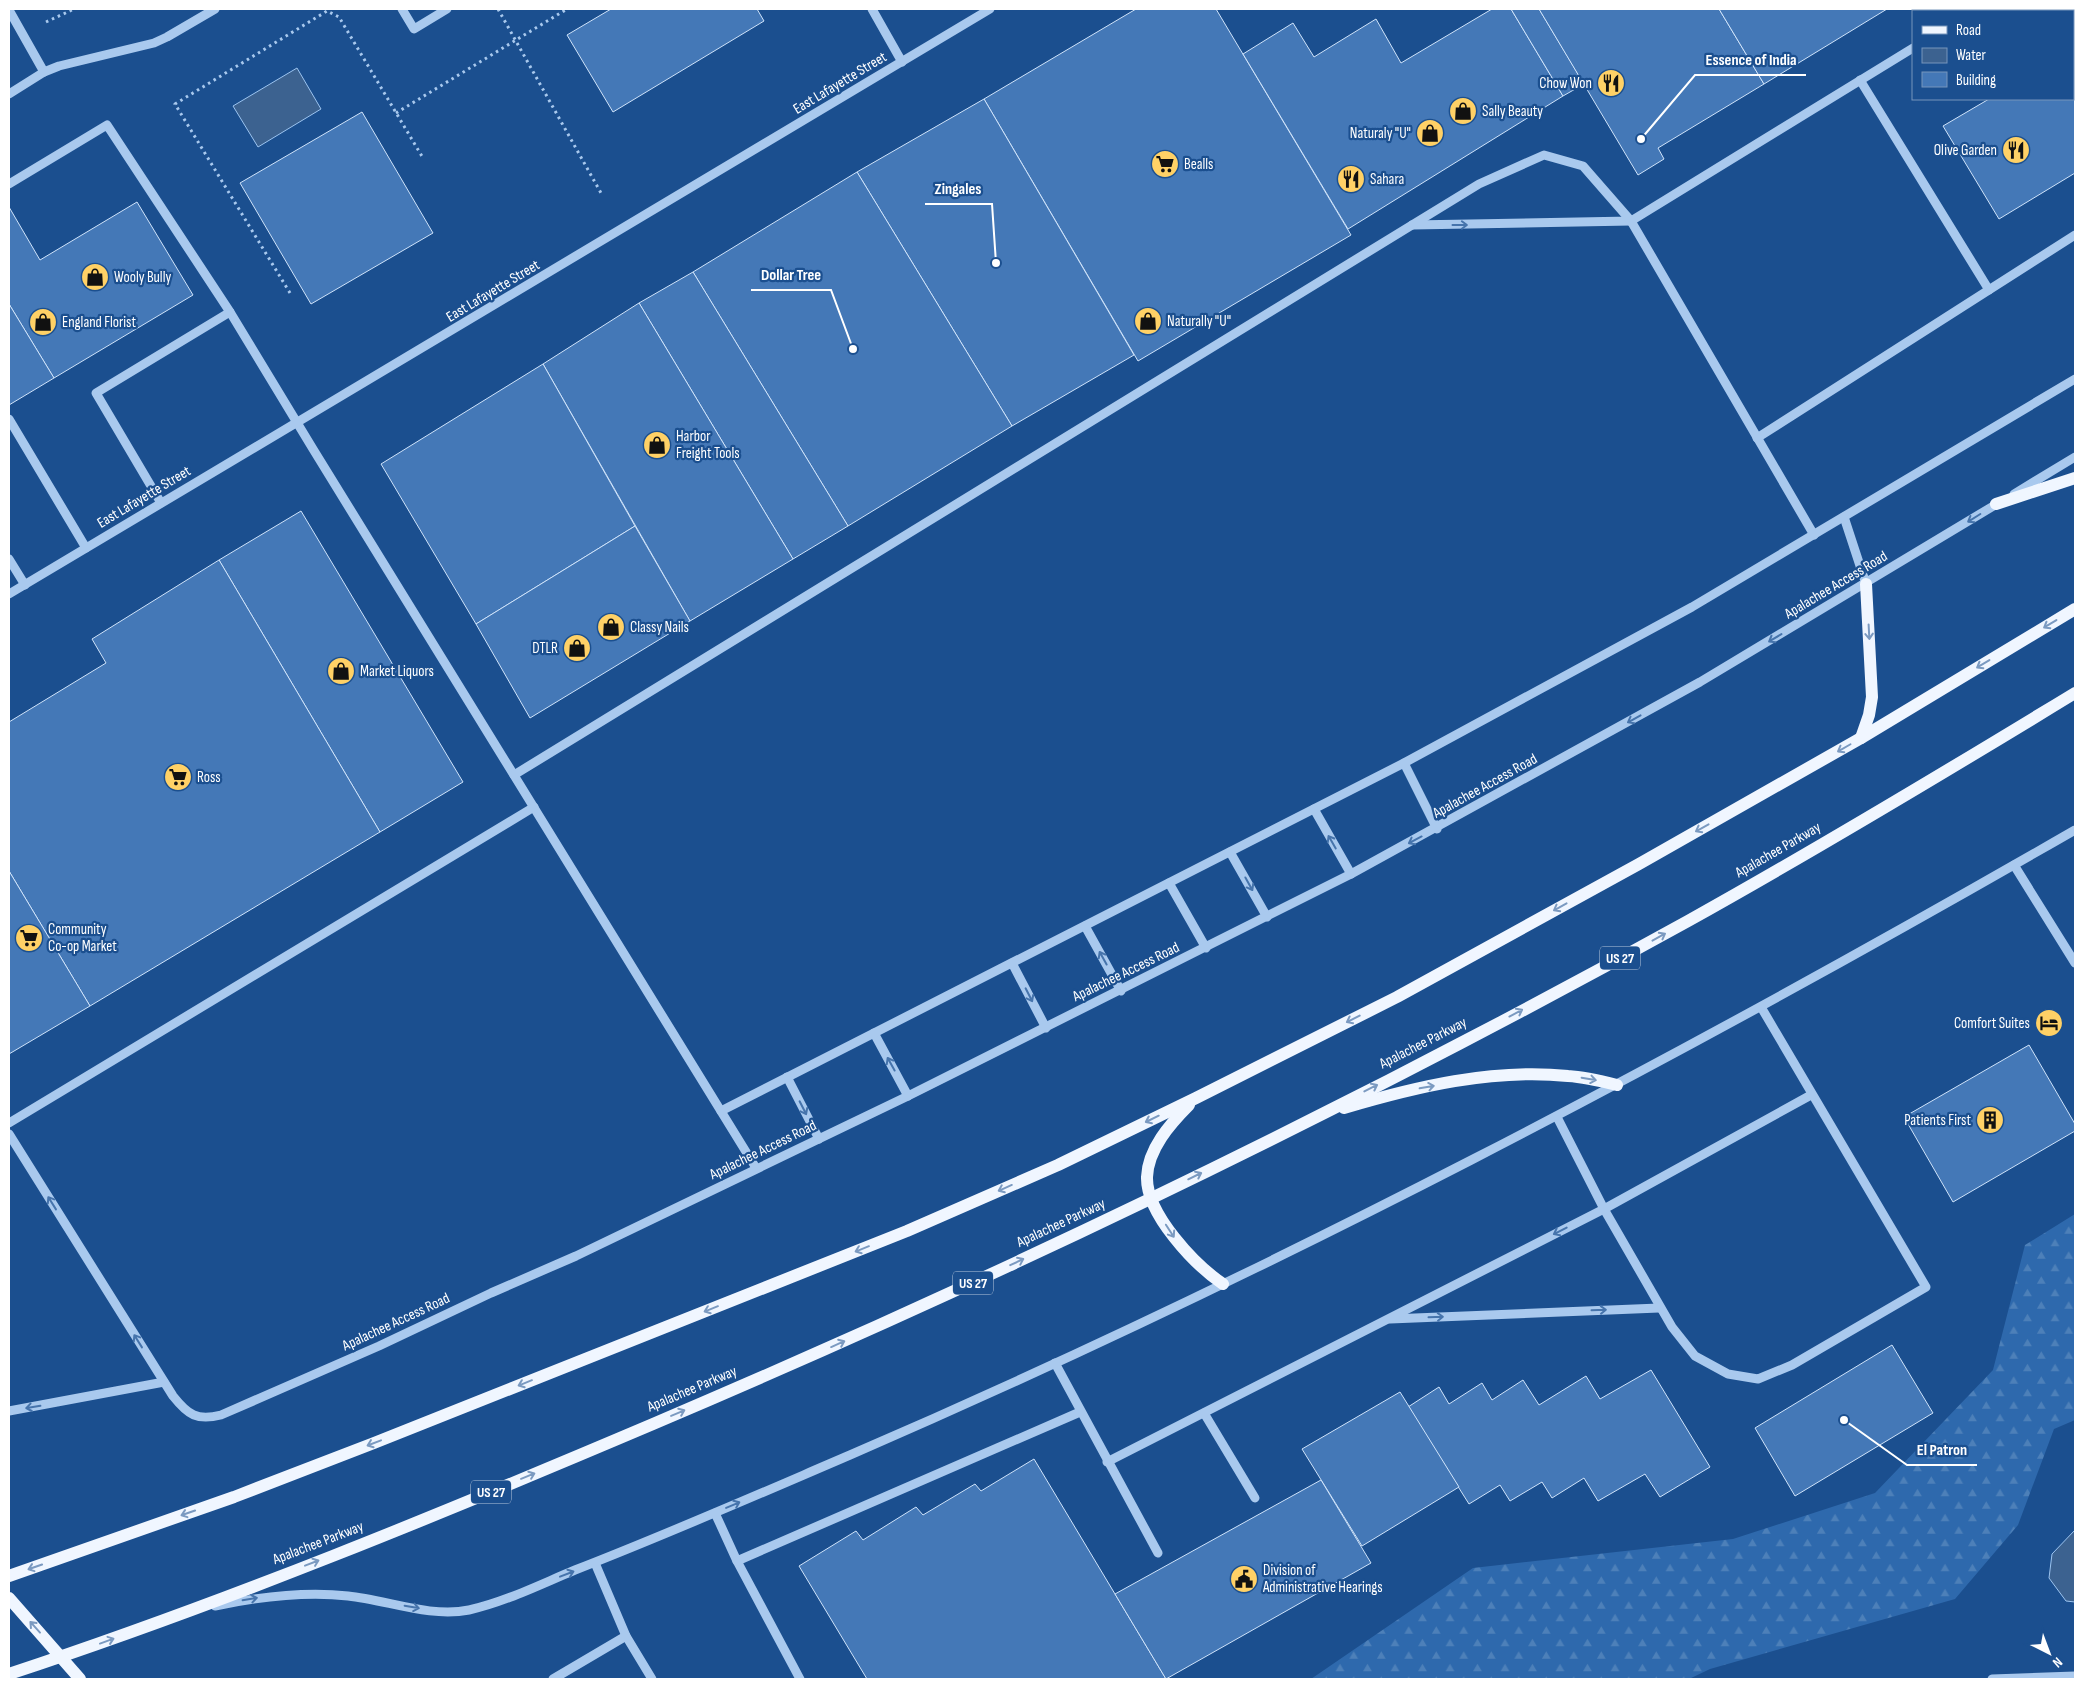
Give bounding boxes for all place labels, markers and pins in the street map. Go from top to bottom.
callout: Essence of India [1695,44,1806,75]
restaurant icon: Chow Won [1596,68,1626,98]
place label: Chow Won [1539,74,1592,93]
shop icon: Sally Beauty [1448,96,1478,126]
place label: Sally Beauty [1482,102,1543,121]
shop icon: Naturaly "U" [1415,118,1445,148]
place label: Naturaly "U" [1350,124,1411,143]
restaurant icon: Olive Garden [2001,135,2031,165]
place label: Olive Garden [1934,141,1997,160]
supermarket icon: Bealls [1150,149,1180,179]
place label: Bealls [1184,155,1213,174]
restaurant icon: Sahara [1336,164,1366,194]
place label: Sahara [1370,170,1404,189]
callout: Zingales [925,173,992,204]
callout: Dollar Tree [751,259,831,290]
shop icon: Wooly Bully [80,262,110,292]
place label: Wooly Bully [114,268,171,287]
shop icon: Naturally "U" [1133,306,1163,336]
shop icon: England Florist [28,307,58,337]
place label: Naturally "U" [1167,312,1231,331]
place label: England Florist [62,313,136,332]
place label: Harbor Freight Tools [676,427,740,463]
shop icon: Harbor Freight Tools [642,430,672,460]
shop icon: Classy Nails [596,612,626,642]
place label: Classy Nails [630,618,689,637]
shop icon: DTLR [562,633,592,663]
place label: DTLR [532,639,558,658]
shop icon: Market Liquors [326,656,356,686]
place label: Market Liquors [360,662,434,681]
supermarket icon: Ross [163,762,193,792]
place label: Ross [197,768,221,787]
place label: Community Co-op Market [48,920,117,956]
supermarket icon: Community Co-op Market [14,923,44,953]
hotel icon: Comfort Suites [2034,1008,2064,1038]
place label: Comfort Suites [1954,1014,2030,1033]
building icon: Patients First [1975,1105,2005,1135]
place label: Patients First [1904,1111,1971,1130]
callout: El Patron [1907,1434,1977,1465]
place label: Division of Administrative Hearings [1262,1561,1383,1597]
public building icon: Division of Administrative Hearings [1229,1564,1259,1594]

